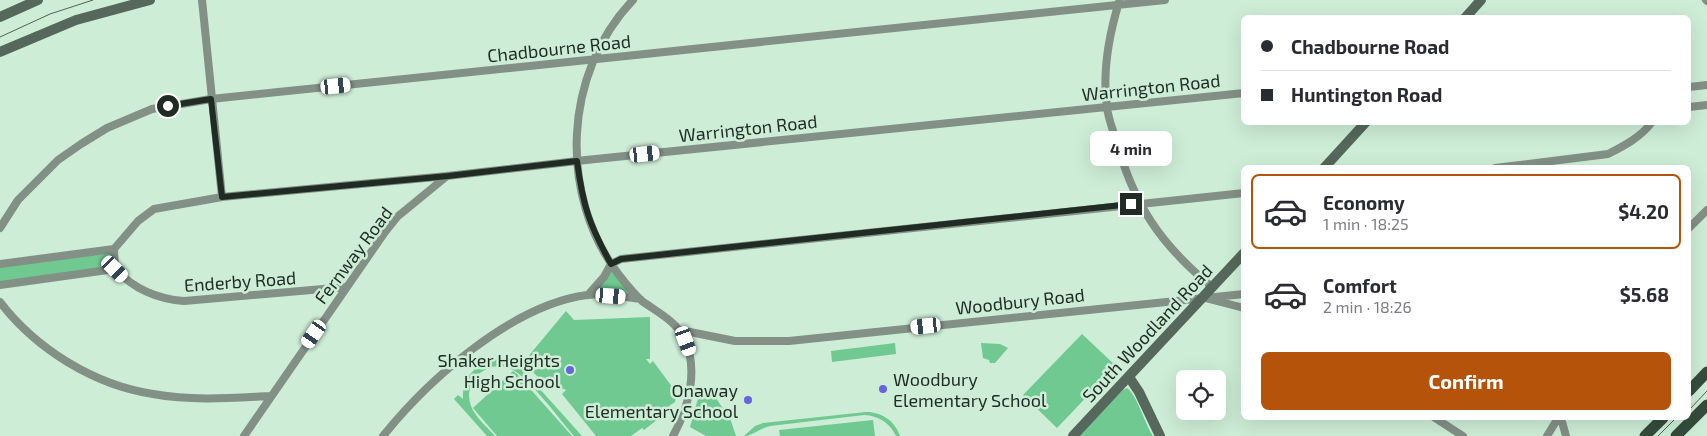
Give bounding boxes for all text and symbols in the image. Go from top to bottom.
street label: Chadbourne Road [486,30,632,66]
text: Chadbourne Road [1291,35,1449,58]
street label: Warrington Road [1081,69,1221,105]
car [320,77,351,95]
text: Huntington Road [1291,83,1442,106]
route start [157,95,179,117]
street label: Warrington Road [678,110,818,146]
callout: 4 min [1090,132,1172,166]
text: 4 min [1110,139,1152,158]
car [629,145,660,163]
icon: car [1263,189,1308,234]
text: Economy [1323,191,1405,214]
route end [1120,193,1142,215]
text: $4.20 [1618,200,1669,223]
street label: Fernway Road [309,202,397,308]
text: 1 min · 18:25 [1323,214,1409,233]
car [99,253,130,285]
street label: South Woodland Road [1077,259,1217,407]
street label: Enderby Road [183,266,297,296]
icon: car [1263,272,1308,317]
text: Comfort [1323,274,1397,297]
street label: Woodbury Road [954,283,1086,319]
text: $5.68 [1620,283,1669,306]
car [595,287,626,305]
text: 2 min · 18:26 [1323,297,1412,316]
car [299,317,328,351]
car [910,317,941,335]
car [673,324,698,358]
place label: Shaker Heights High School [437,349,561,392]
button: Confirm [1261,352,1671,410]
marker: Shaker Heights High School [564,364,576,376]
place label: Woodbury Elementary School [893,368,1047,411]
map controls [1176,370,1226,420]
button: locate [1176,370,1226,420]
place label: Onaway Elementary School [585,379,739,422]
marker: Woodbury Elementary School [877,383,889,395]
marker: Onaway Elementary School [742,394,754,406]

